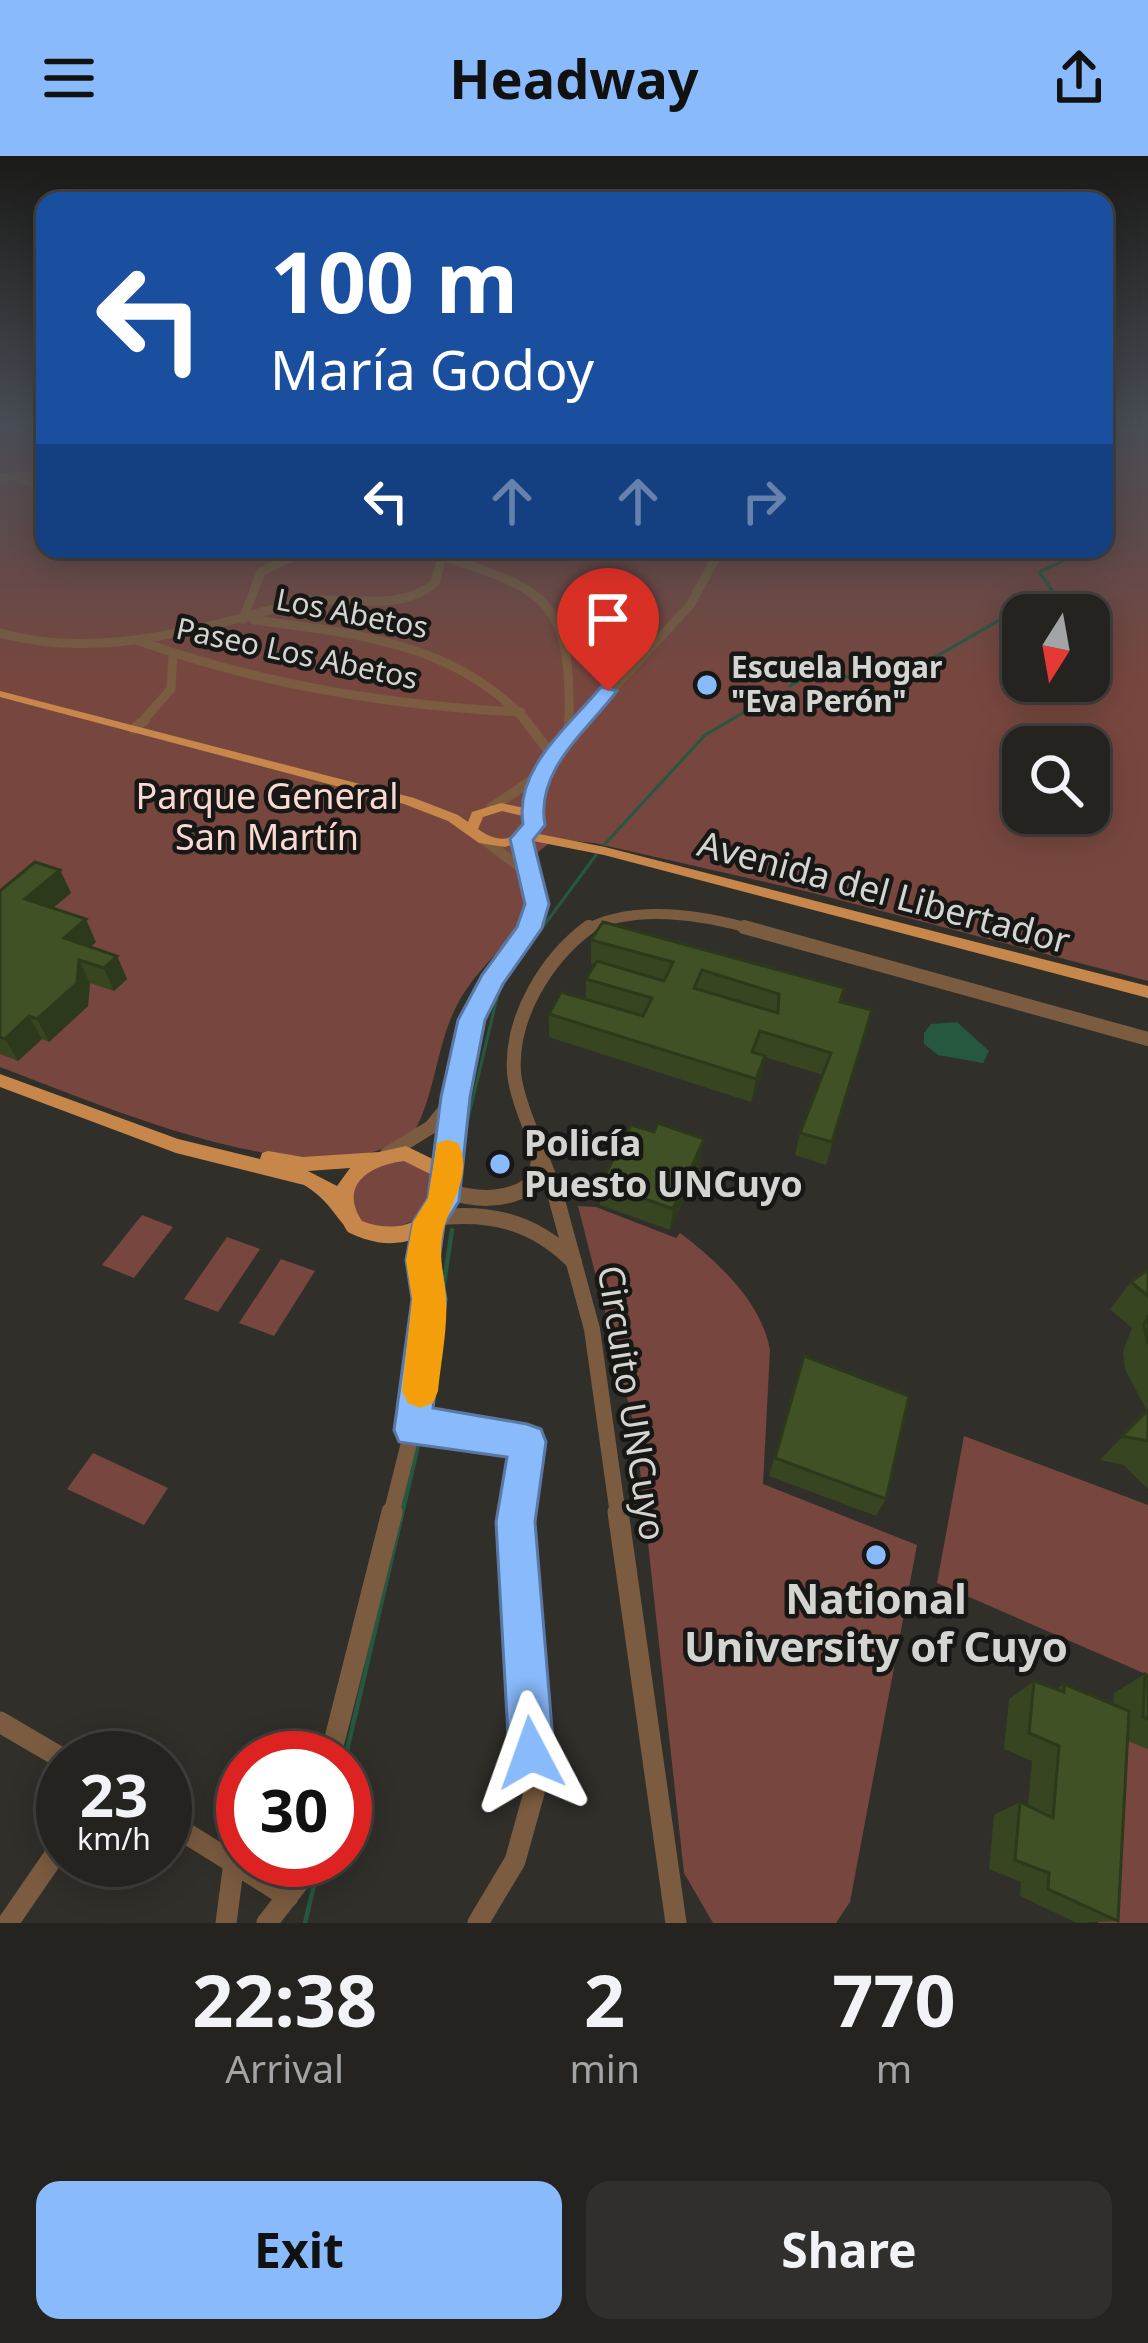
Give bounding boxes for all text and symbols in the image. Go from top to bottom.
text: Headway [449,41,699,115]
icon: menu [36,45,102,111]
icon: share [1046,45,1112,111]
text: 100 m [270,223,518,338]
icon: left [72,240,228,396]
text: María Godoy [270,332,594,406]
icon: left [353,468,419,534]
icon: ahead [479,468,545,534]
icon: ahead [605,468,671,534]
icon: right [731,468,797,534]
pin [557,568,659,691]
street label: Los Abetos [273,578,432,647]
icon: arrive [575,586,641,652]
north arrow [1002,594,1110,702]
map controls [1002,594,1110,834]
street label: Paseo Los Abetos [173,607,422,698]
place label: Escuela Hogar "Eva Perón" [731,646,943,721]
marker: Escuela Hogar "Eva Perón" [694,672,720,698]
button: search [1002,726,1110,834]
park label: Parque General San Martín [136,771,398,861]
street label: Avenida del Libertador [693,818,1076,965]
place label: Policía Puesto UNCuyo [524,1118,803,1208]
marker: Policía Puesto UNCuyo [487,1151,513,1177]
street label: Circuito UNCuyo [587,1262,678,1544]
marker: National University of Cuyo [863,1542,889,1568]
place label: National University of Cuyo [684,1569,1068,1674]
position arrow [468,1690,594,1816]
speed limit sign: 30 [216,1731,372,1887]
text: 23 [80,1753,148,1835]
text: km/h [77,1818,151,1859]
text: 22:38 [192,1950,377,2048]
text: 2 [584,1950,625,2048]
text: 770 [832,1950,956,2048]
text: Arrival [225,2041,344,2094]
text: min [569,2041,640,2094]
text: m [876,2041,912,2094]
button: Exit [36,2181,562,2319]
button: Share [586,2181,1112,2319]

